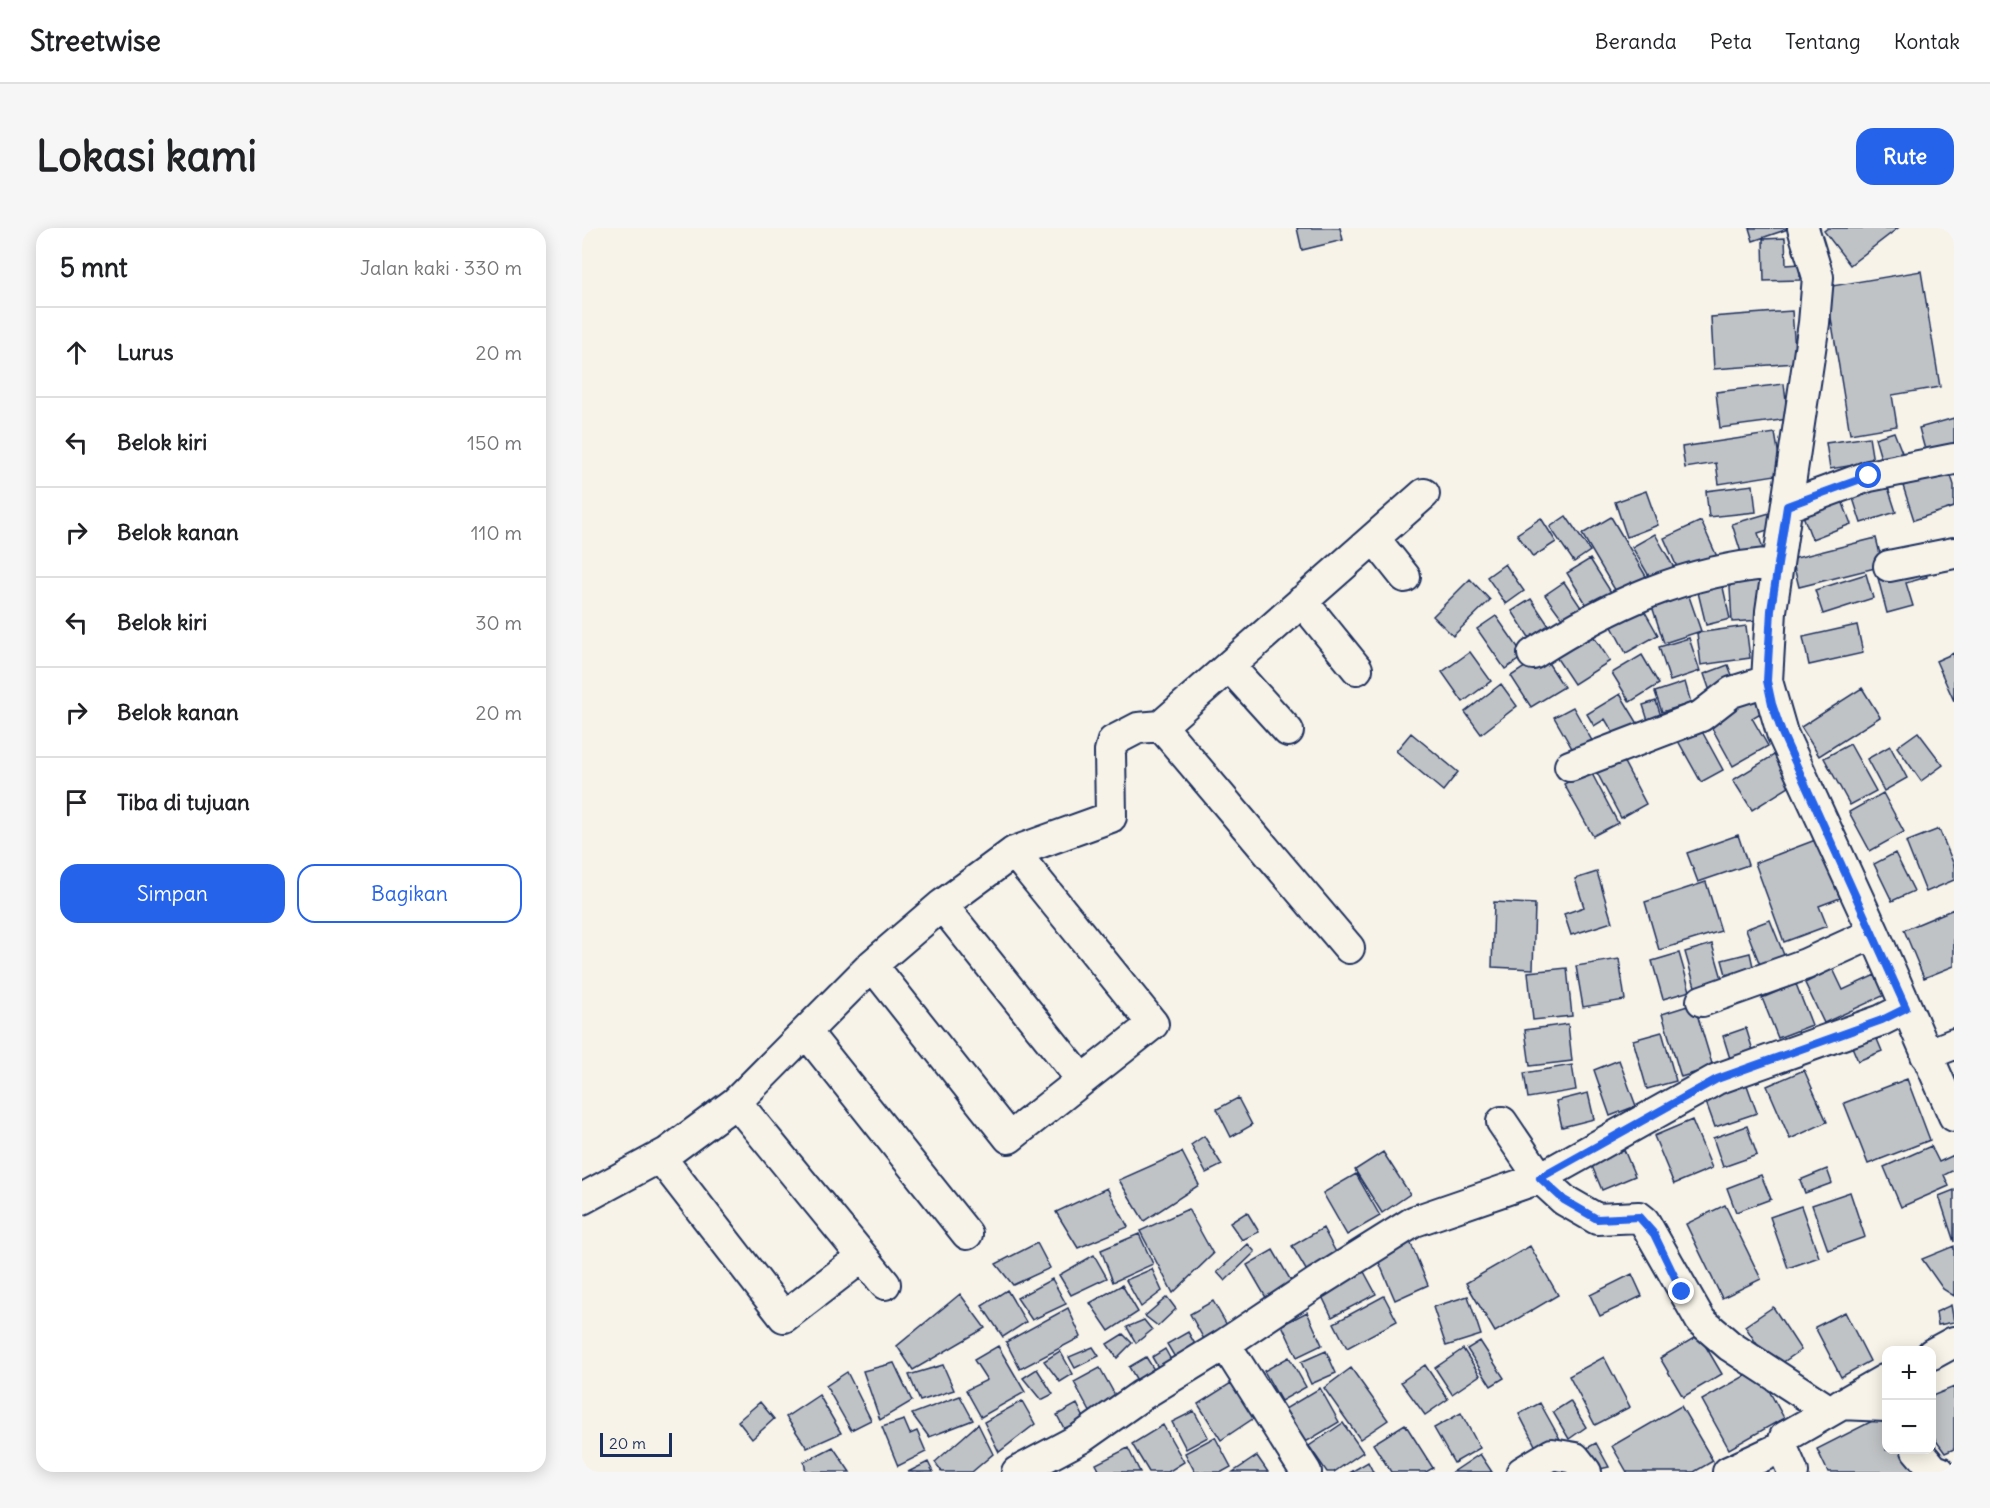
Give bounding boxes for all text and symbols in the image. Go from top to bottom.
text: Streetwise [30,23,161,59]
text: Beranda [1595,28,1677,55]
text: Peta [1710,28,1752,55]
text: Tentang [1785,28,1861,55]
text: Kontak [1894,28,1960,55]
button: Rute [1856,128,1954,185]
text: Lokasi kami [36,130,257,182]
text: 5 mnt [60,251,128,284]
text: Jalan kaki · 330 m [360,255,522,280]
icon: ahead [60,336,93,369]
text: Lurus [117,338,173,366]
text: 20 m [476,340,522,365]
icon: left [60,426,93,459]
text: Belok kiri [117,428,207,456]
text: 150 m [467,430,522,455]
route start [1855,462,1881,488]
icon: right [60,516,93,549]
text: Belok kanan [117,518,239,546]
text: 110 m [471,520,522,545]
icon: left [60,606,93,639]
text: Belok kiri [117,608,207,636]
text: 30 m [475,610,522,635]
icon: right [60,696,93,729]
text: Belok kanan [117,698,239,726]
text: 20 m [476,700,522,725]
icon: arrive [60,786,93,819]
text: Tiba di tujuan [117,788,250,816]
button: Simpan [60,864,285,923]
button: Bagikan [297,864,522,923]
route end [1668,1278,1694,1304]
map controls [1882,1346,1936,1454]
button: + [1882,1346,1936,1400]
button: − [1882,1400,1936,1454]
scale bar [600,1430,672,1458]
text: 20 m [609,1433,646,1453]

